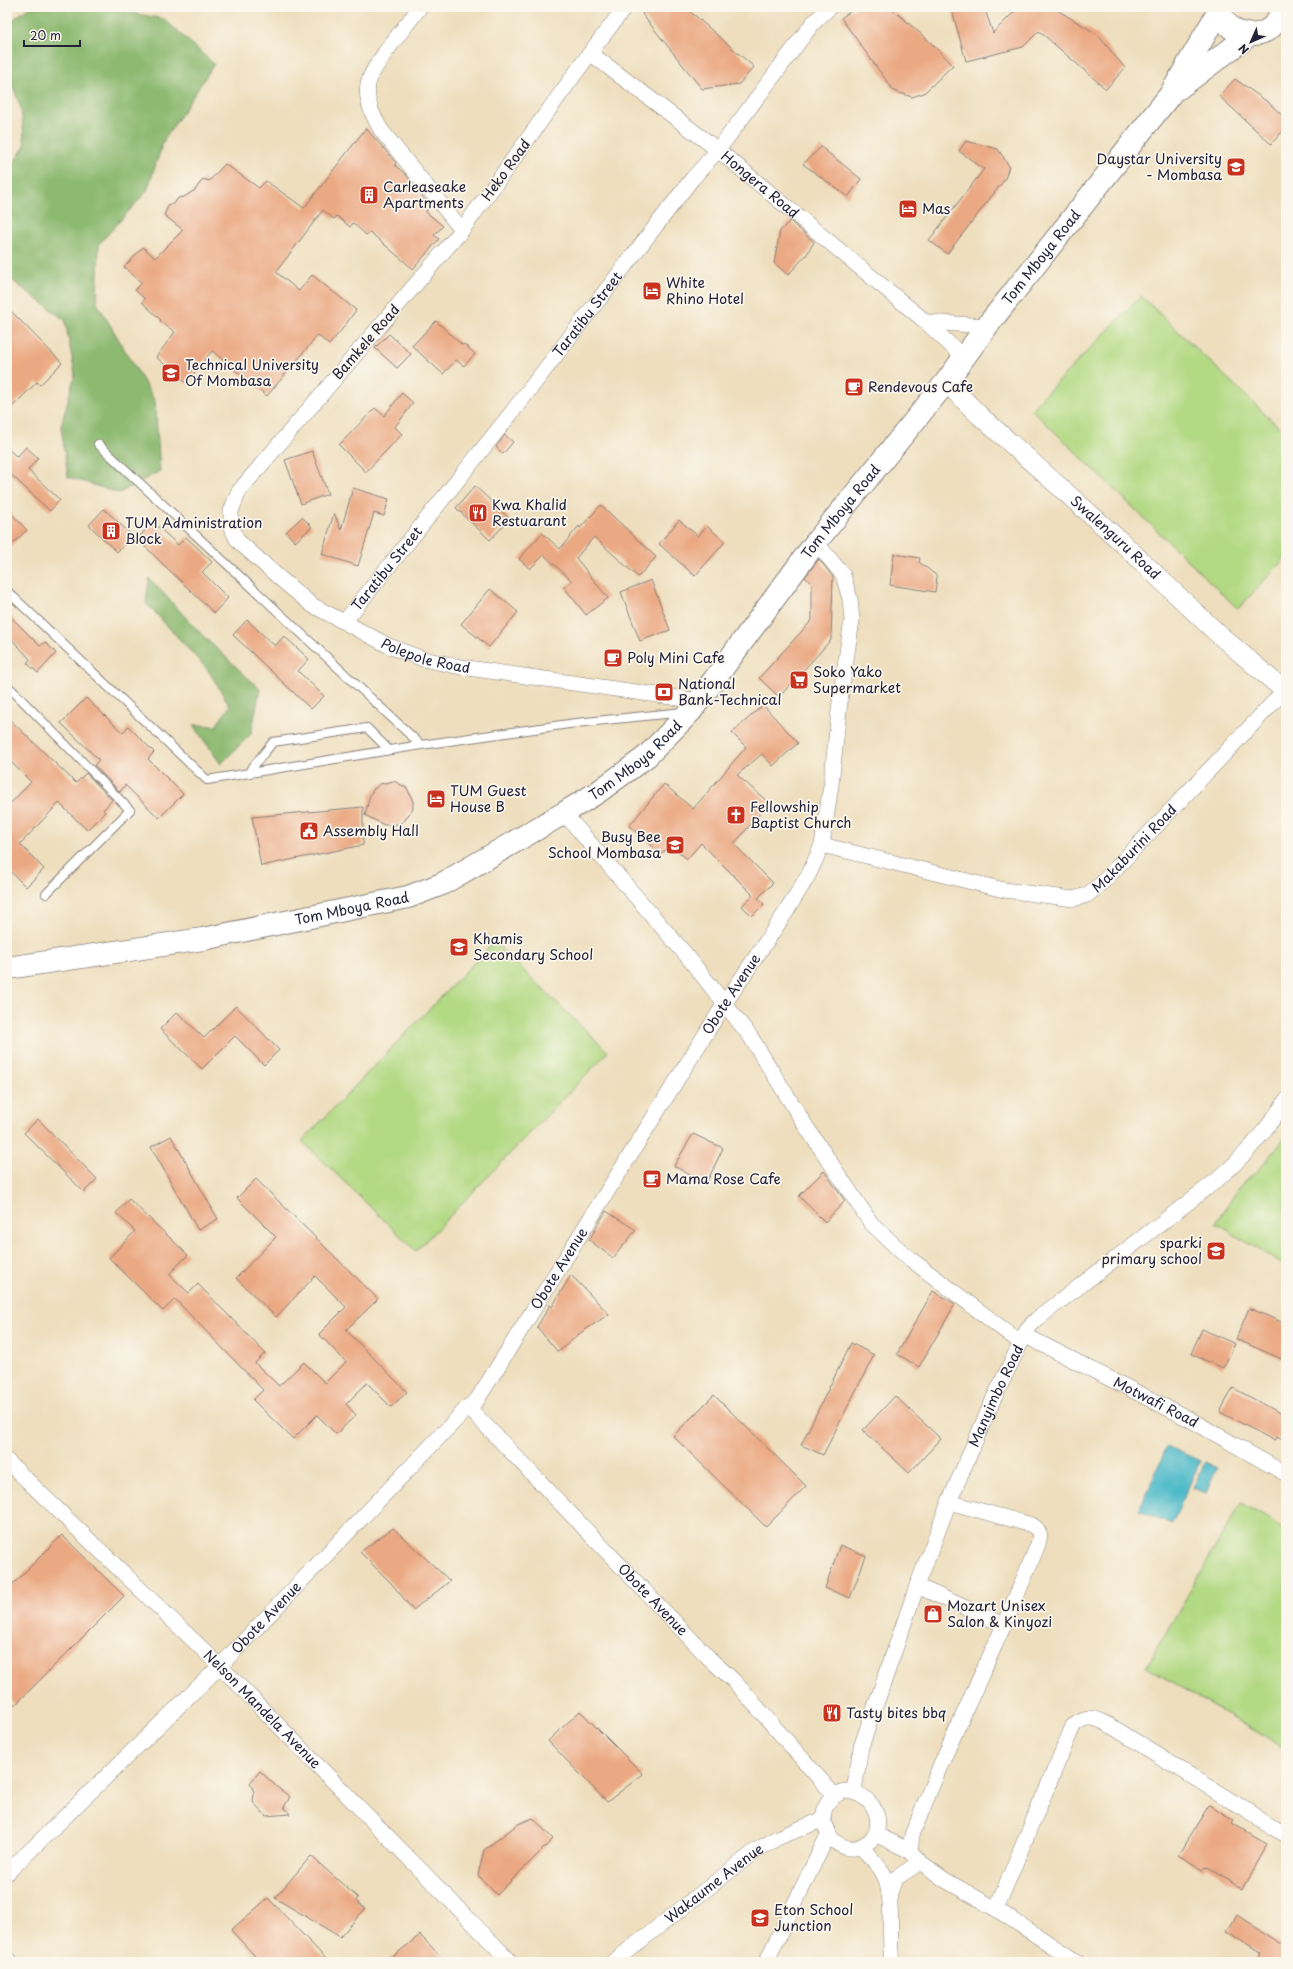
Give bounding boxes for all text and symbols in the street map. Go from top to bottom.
scale bar [24,22,80,48]
north arrow [1231,22,1271,62]
text: 20 m [30,26,61,44]
text: N [1234,40,1253,59]
street label: Heko Road [476,134,535,205]
street label: Hongera Road [717,146,804,223]
place label: Daystar University - Mombasa [1097,148,1222,185]
school or university icon: Daystar University - Mombasa [1225,156,1247,178]
place label: Carleaseake Apartments [383,176,466,213]
building icon: Carleaseake Apartments [358,184,380,206]
hotel icon: Mas [897,198,919,220]
place label: Mas [922,198,950,219]
street label: Tom Mboya Road [997,205,1085,309]
street label: Taratibu Street [547,266,627,361]
place label: White Rhino Hotel [666,272,744,309]
hotel icon: White Rhino Hotel [641,280,663,302]
street label: Bamkele Road [327,299,404,384]
place label: Technical University Of Mombasa [185,354,319,391]
school or university icon: Technical University Of Mombasa [160,362,182,384]
cafe icon: Rendevous Cafe [843,376,865,398]
place label: Rendevous Cafe [868,376,973,397]
street label: Tom Mboya Road [796,460,885,563]
street label: Swalenguru Road [1066,490,1165,584]
place label: Kwa Khalid Restuarant [492,494,567,531]
restaurant icon: Kwa Khalid Restuarant [467,502,489,524]
place label: TUM Administration Block [125,512,262,549]
building icon: TUM Administration Block [100,520,122,542]
street label: Taratibu Street [346,521,427,615]
street label: Polepole Road [377,633,472,678]
cafe icon: Poly Mini Cafe [602,647,624,669]
place label: Poly Mini Cafe [627,647,725,668]
place label: Soko Yako Supermarket [813,661,901,698]
supermarket icon: Soko Yako Supermarket [788,669,810,691]
place label: National Bank-Technical [678,673,781,710]
bank icon: National Bank-Technical [653,681,675,703]
street label: Tom Mboya Road [585,715,686,805]
place label: TUM Guest House B [450,780,527,817]
hotel icon: TUM Guest House B [425,788,447,810]
place label: Fellowship Baptist Church [750,796,851,833]
street label: Makaburini Road [1087,799,1181,897]
church icon: Fellowship Baptist Church [725,804,747,826]
public building icon: Assembly Hall [298,820,320,842]
place label: Assembly Hall [323,820,419,841]
place label: Busy Bee School Mombasa [548,826,661,863]
school or university icon: Busy Bee School Mombasa [664,834,686,856]
street label: Tom Mboya Road [293,886,411,930]
place label: Khamis Secondary School [473,928,593,965]
school or university icon: Khamis Secondary School [448,936,470,958]
street label: Obote Avenue [697,949,765,1038]
cafe icon: Mama Rose Cafe [641,1168,663,1190]
place label: Mama Rose Cafe [666,1168,781,1189]
street label: Obote Avenue [525,1223,592,1313]
place label: sparki primary school [1102,1232,1202,1269]
school or university icon: sparki primary school [1205,1240,1227,1262]
street label: Manyimbo Road [963,1341,1028,1450]
street label: Motwafi Road [1110,1371,1203,1432]
street label: Obote Avenue [614,1558,693,1640]
street label: Obote Avenue [226,1576,306,1658]
place label: Mozart Unisex Salon & Kinyozi [947,1595,1052,1632]
shop icon: Mozart Unisex Salon & Kinyozi [922,1603,944,1625]
street label: Nelson Mandela Avenue [199,1645,326,1773]
restaurant icon: Tasty bites bbq [821,1702,843,1724]
place label: Tasty bites bbq [846,1702,946,1723]
street label: Wakaume Avenue [660,1838,767,1928]
place label: Eton School Junction [774,1899,853,1936]
school or university icon: Eton School Junction [749,1907,771,1929]

